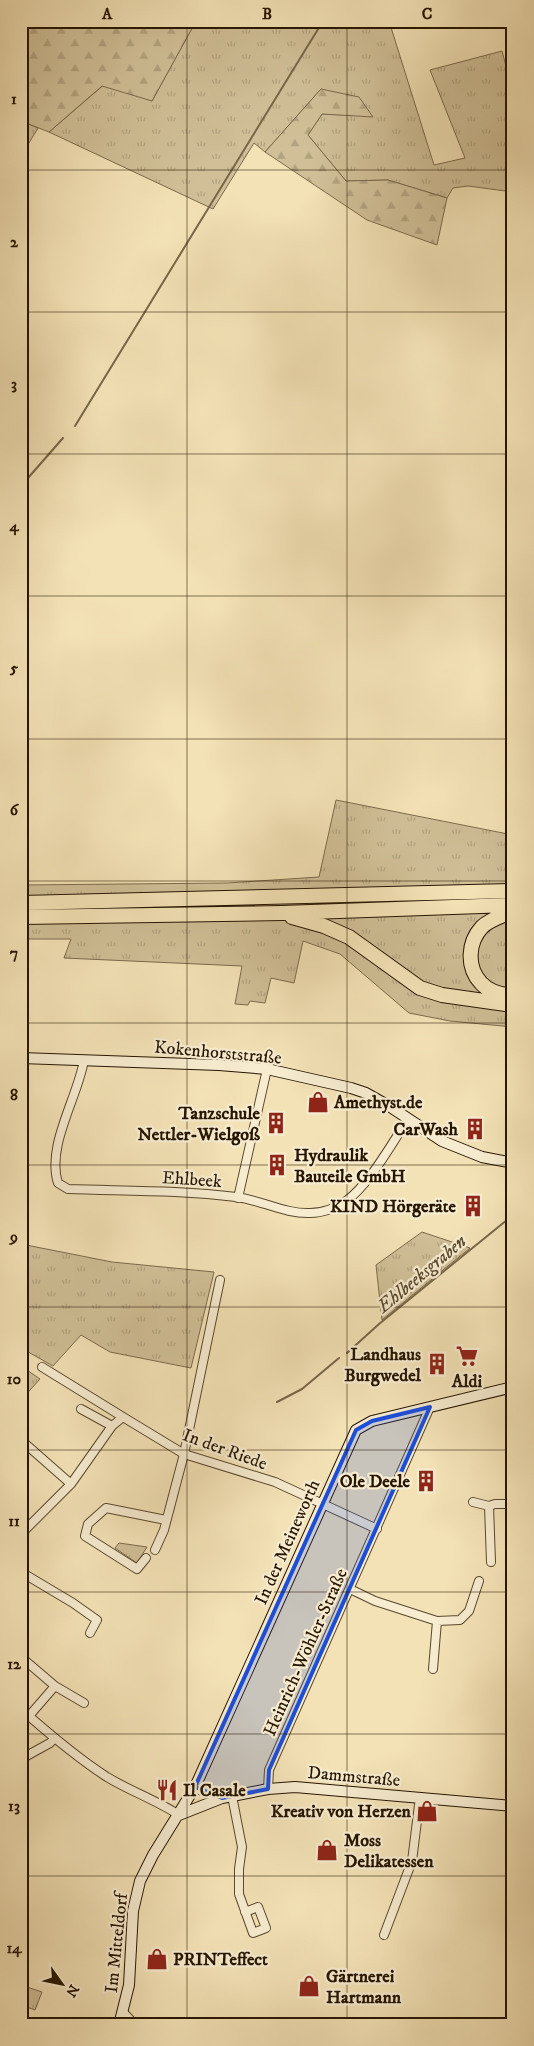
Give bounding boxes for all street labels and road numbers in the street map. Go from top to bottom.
street label: Kokenhorststraße [153,1036,283,1070]
street label: Ehlbeek [161,1167,223,1193]
street label: In der Riede [179,1425,270,1475]
street label: In der Meineworth [250,1476,326,1608]
street label: Heinrich-Wöhler-Straße [259,1565,353,1740]
street label: Dammstraße [307,1762,401,1792]
street label: Im Mitteldorf [101,1889,134,1994]

